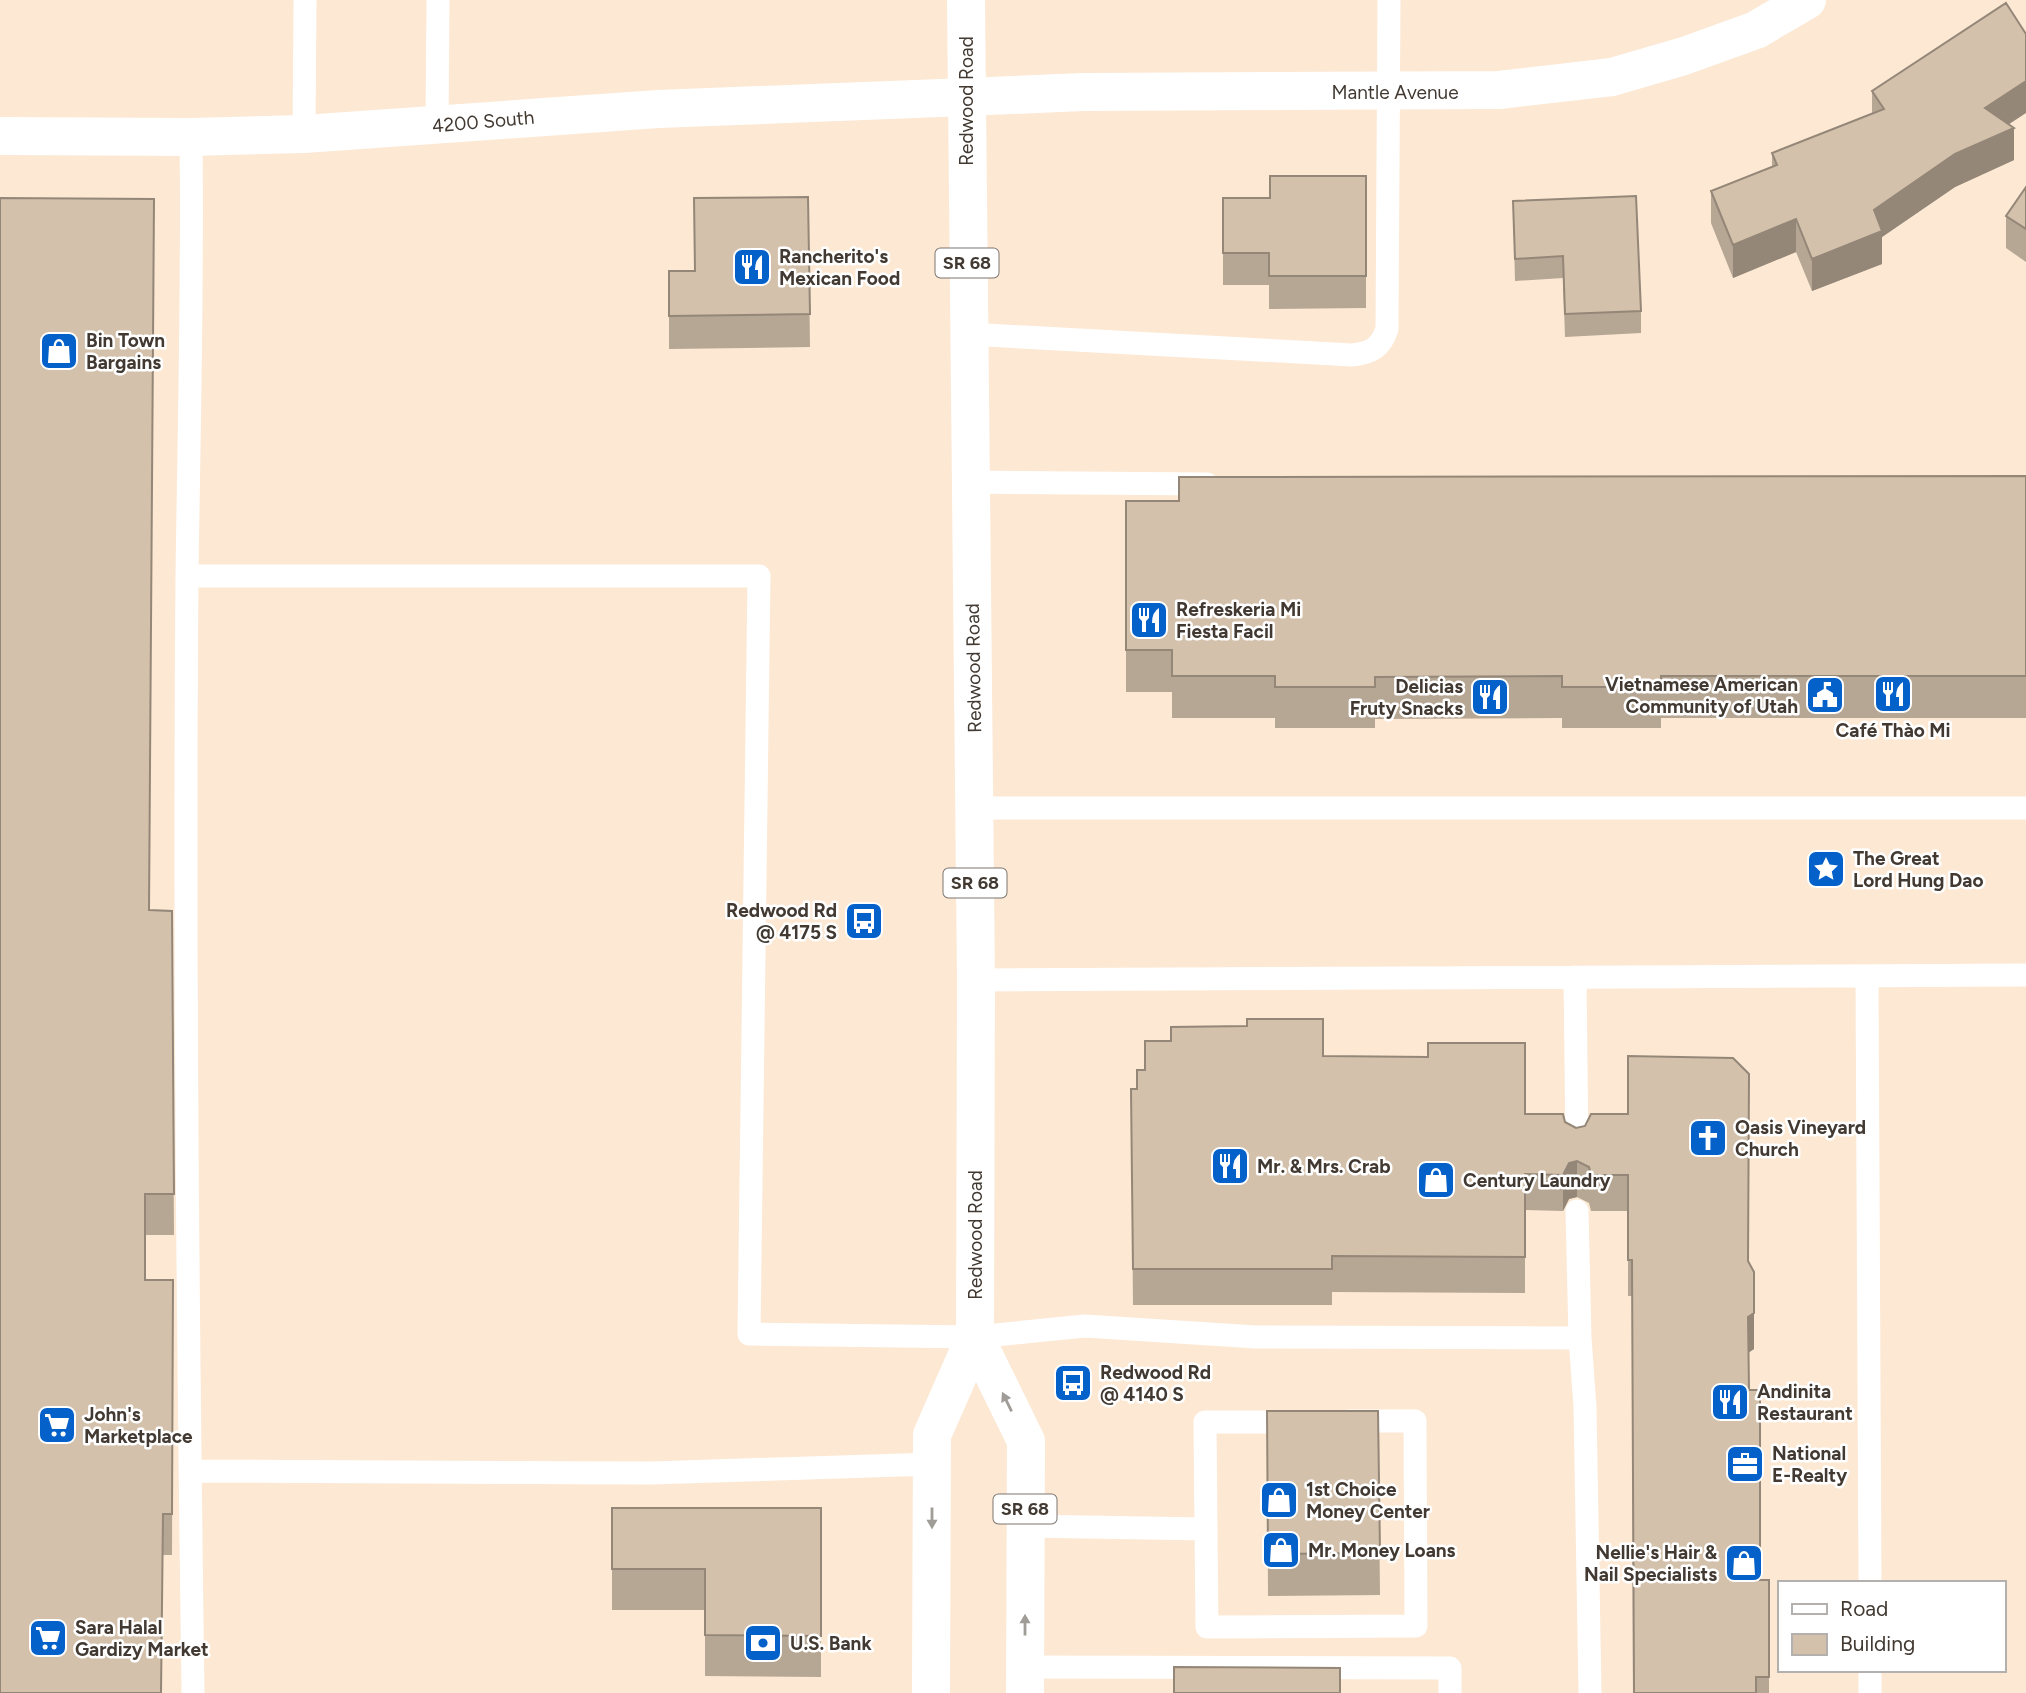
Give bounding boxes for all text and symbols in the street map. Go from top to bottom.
street label: Redwood Road [955,36,978,166]
street label: Mantle Avenue [1331,81,1459,104]
street label: 4200 South [431,106,535,137]
place label: Rancherito's Mexican Food [779,245,900,290]
restaurant icon: Rancherito's Mexican Food [731,246,773,288]
road number: SR 68 [936,248,998,278]
place label: Bin Town Bargains [86,329,165,374]
shop icon: Bin Town Bargains [38,330,80,372]
place label: Refreskeria Mi Fiesta Facil [1176,598,1301,643]
restaurant icon: Refreskeria Mi Fiesta Facil [1128,599,1170,641]
street label: Redwood Road [961,603,986,733]
place label: Vietnamese American Community of Utah [1605,673,1798,718]
restaurant icon: Café Thào Mi [1872,673,1914,715]
public building icon: Vietnamese American Community of Utah [1804,674,1846,716]
place label: Delicias Fruty Snacks [1350,675,1463,720]
restaurant icon: Delicias Fruty Snacks [1469,676,1511,718]
place label: Café Thào Mi [1835,719,1951,742]
place label: The Great Lord Hung Dao [1853,847,1984,892]
place icon: The Great Lord Hung Dao [1805,848,1847,890]
road number: SR 68 [944,868,1006,898]
place label: Redwood Rd @ 4175 S [726,899,837,944]
bus stop icon: Redwood Rd @ 4175 S [843,900,885,942]
place label: Oasis Vineyard Church [1735,1116,1866,1161]
church icon: Oasis Vineyard Church [1687,1117,1729,1159]
restaurant icon: Mr. & Mrs. Crab [1209,1145,1251,1187]
place label: Mr. & Mrs. Crab [1257,1155,1391,1178]
shop icon: Century Laundry [1415,1159,1457,1201]
place label: Century Laundry [1463,1169,1611,1192]
street label: Redwood Road [964,1170,987,1300]
place label: Redwood Rd @ 4140 S [1100,1361,1211,1406]
bus stop icon: Redwood Rd @ 4140 S [1052,1362,1094,1404]
place label: Andinita Restaurant [1757,1380,1853,1425]
restaurant icon: Andinita Restaurant [1709,1381,1751,1423]
one-way arrow [1001,1392,1012,1412]
place label: John's Marketplace [84,1403,193,1448]
supermarket icon: John's Marketplace [36,1404,78,1446]
place label: National E-Realty [1772,1442,1847,1487]
office icon: National E-Realty [1724,1443,1766,1485]
place label: 1st Choice Money Center [1306,1478,1430,1523]
shop icon: 1st Choice Money Center [1258,1479,1300,1521]
road number: SR 68 [993,1494,1056,1524]
one-way arrow [926,1508,938,1530]
shop icon: Mr. Money Loans [1260,1529,1302,1571]
place label: Mr. Money Loans [1308,1539,1456,1562]
place label: Nellie's Hair & Nail Specialists [1584,1541,1718,1586]
shop icon: Nellie's Hair & Nail Specialists [1723,1542,1765,1584]
legend [1778,1581,2005,1672]
text: Road [1840,1596,1888,1621]
one-way arrow [1019,1614,1031,1636]
place label: Sara Halal Gardizy Market [75,1616,209,1661]
supermarket icon: Sara Halal Gardizy Market [27,1617,69,1659]
bank icon: U.S. Bank [742,1622,784,1664]
text: Building [1840,1631,1915,1656]
place label: U.S. Bank [790,1632,872,1655]

